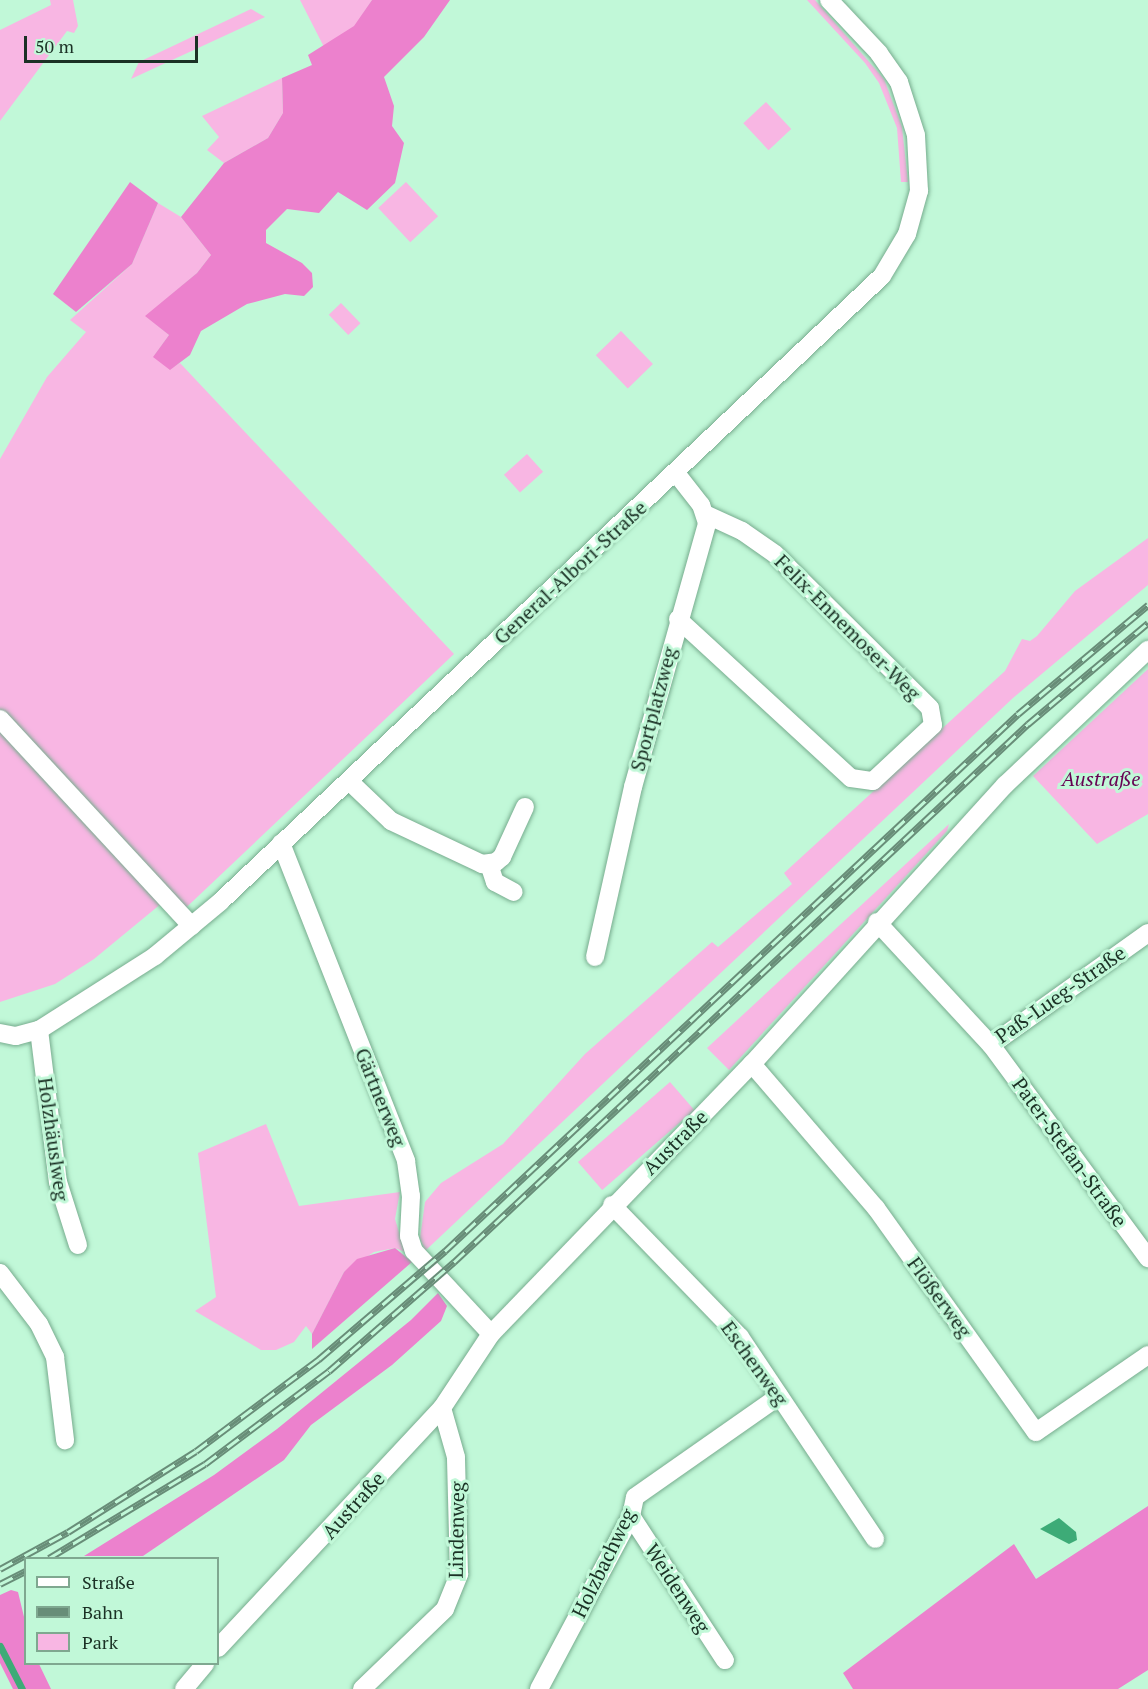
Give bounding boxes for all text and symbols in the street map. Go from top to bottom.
scale bar [27,24,201,62]
text: 50 m [35,34,74,58]
street label: General-Albori-Straße [489,495,651,649]
street label: Felix-Ennemoser-Weg [770,549,926,705]
street label: Sportplatzweg [625,644,681,774]
park label: Austraße [1062,766,1140,790]
street label: Paß-Lueg-Straße [990,940,1130,1048]
street label: Gärtnerweg [350,1044,412,1150]
street label: Pater-Stefan-Straße [1008,1072,1132,1232]
street label: Holzhäuslweg [33,1076,75,1202]
street label: Austraße [638,1105,712,1179]
street label: Flößerweg [903,1252,977,1342]
street label: Eschenweg [716,1316,794,1410]
street label: Austraße [317,1467,389,1543]
street label: Lindenweg [443,1481,469,1579]
street label: Holzbachweg [566,1505,640,1621]
street label: Weidenweg [640,1539,716,1637]
legend [24,1557,219,1665]
text: Straße [82,1570,135,1594]
text: Bahn [82,1600,123,1624]
text: Park [82,1630,118,1654]

